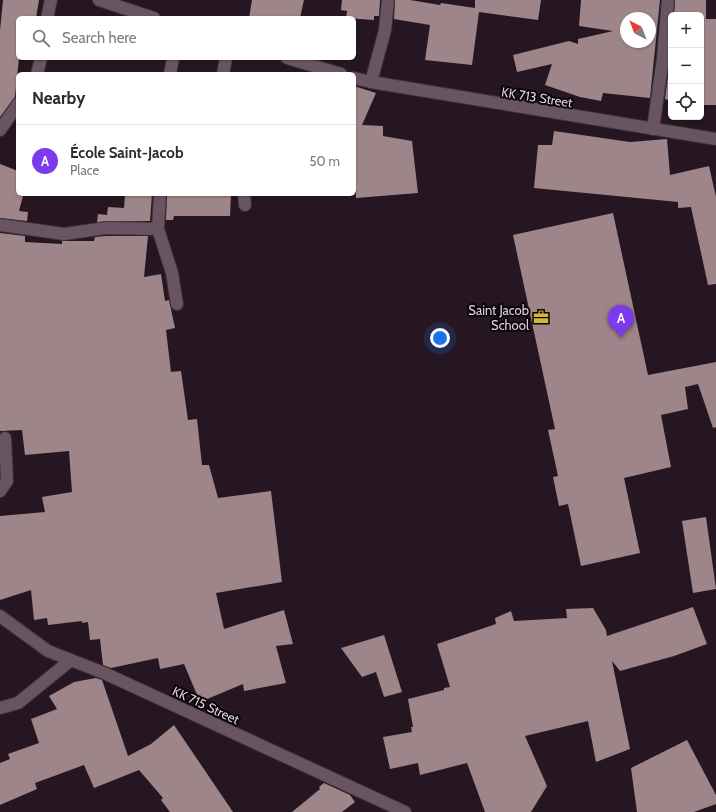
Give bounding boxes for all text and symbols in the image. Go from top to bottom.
north arrow [620,12,656,48]
map controls [668,12,704,120]
button: + [668,12,704,48]
search box [16,16,356,60]
icon: search [30,27,52,49]
text: Search here [62,29,137,47]
button: − [668,48,704,84]
street label: KK 713 Street [500,83,574,111]
button: locate [668,84,704,120]
text: Nearby [32,88,85,108]
text: École Saint-Jacob [70,144,183,162]
text: A [41,153,49,169]
text: 50 m [310,153,340,169]
text: Place [70,162,99,178]
place label: Saint Jacob School [468,302,529,333]
pin: A [608,305,634,338]
office icon: Saint Jacob School [532,308,550,326]
your location [430,328,450,348]
street label: KK 715 Street [170,683,242,728]

